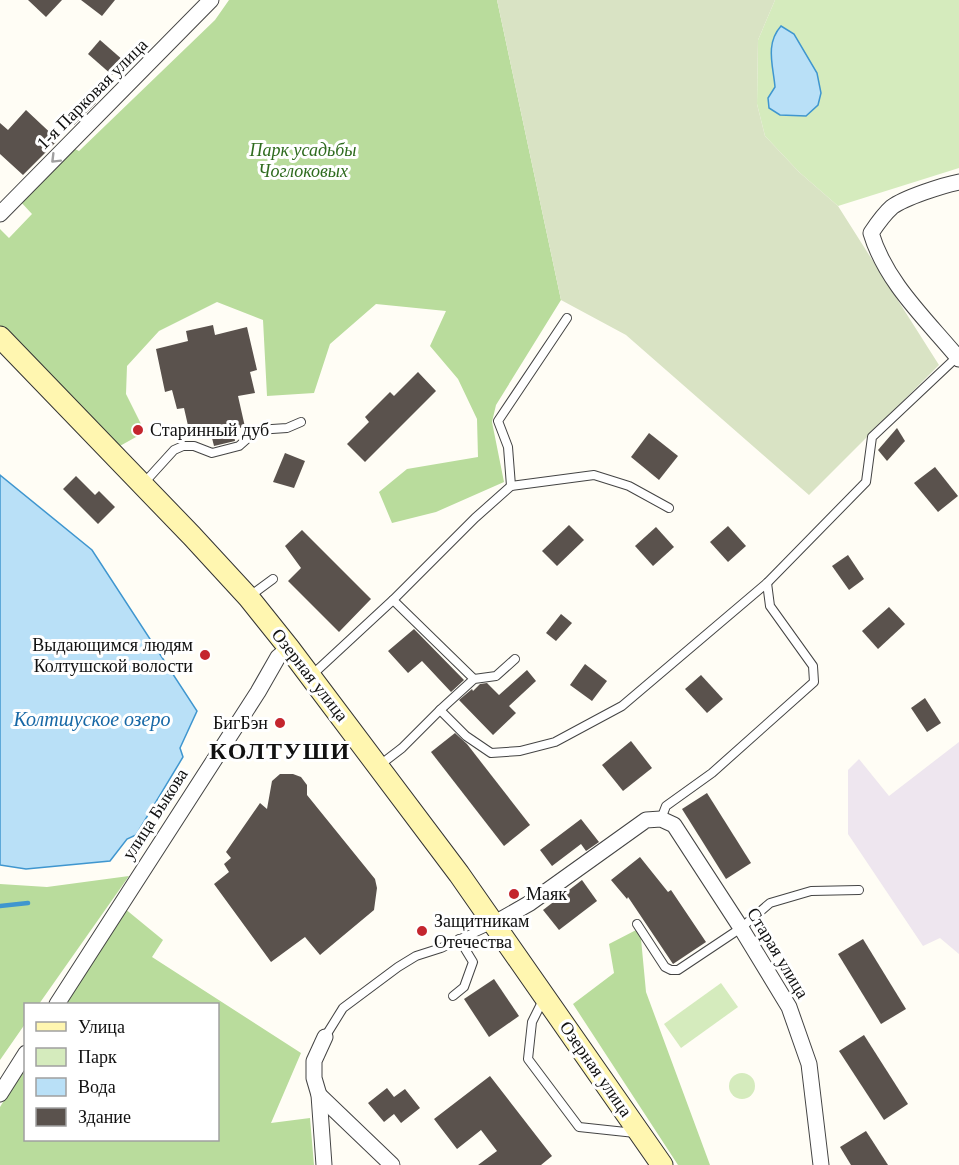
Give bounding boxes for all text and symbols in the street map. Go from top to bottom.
street label: 1-я Парковая улица [33,35,151,153]
park label: Парк усадьбы Чоглоковых [249,140,356,181]
one-way arrow [51,152,62,163]
place label: Старинный дуб [150,420,269,440]
marker: Старинный дуб [131,423,145,437]
street label: Озерная улица [268,625,352,725]
place label: Выдающимся людям Колтушской волости [32,635,193,676]
marker: Выдающимся людям Колтушской волости [198,648,212,662]
water label: Колтшуское озеро [13,708,170,731]
place label: БигБэн [213,713,268,733]
marker: БигБэн [273,716,287,730]
district label: КОЛТУШИ [209,738,351,764]
street label: улица Быкова [118,765,192,863]
place label: Маяк [526,884,567,904]
marker: Маяк [507,887,521,901]
street label: Старая улица [743,904,813,1002]
place label: Защитникам Отечества [434,911,529,952]
marker: Защитникам Отечества [415,924,429,938]
legend [24,1003,219,1141]
text: Улица [78,1017,125,1037]
street label: Озерная улица [556,1017,636,1121]
text: Парк [78,1047,117,1067]
text: Вода [78,1077,116,1097]
text: Здание [78,1107,131,1127]

